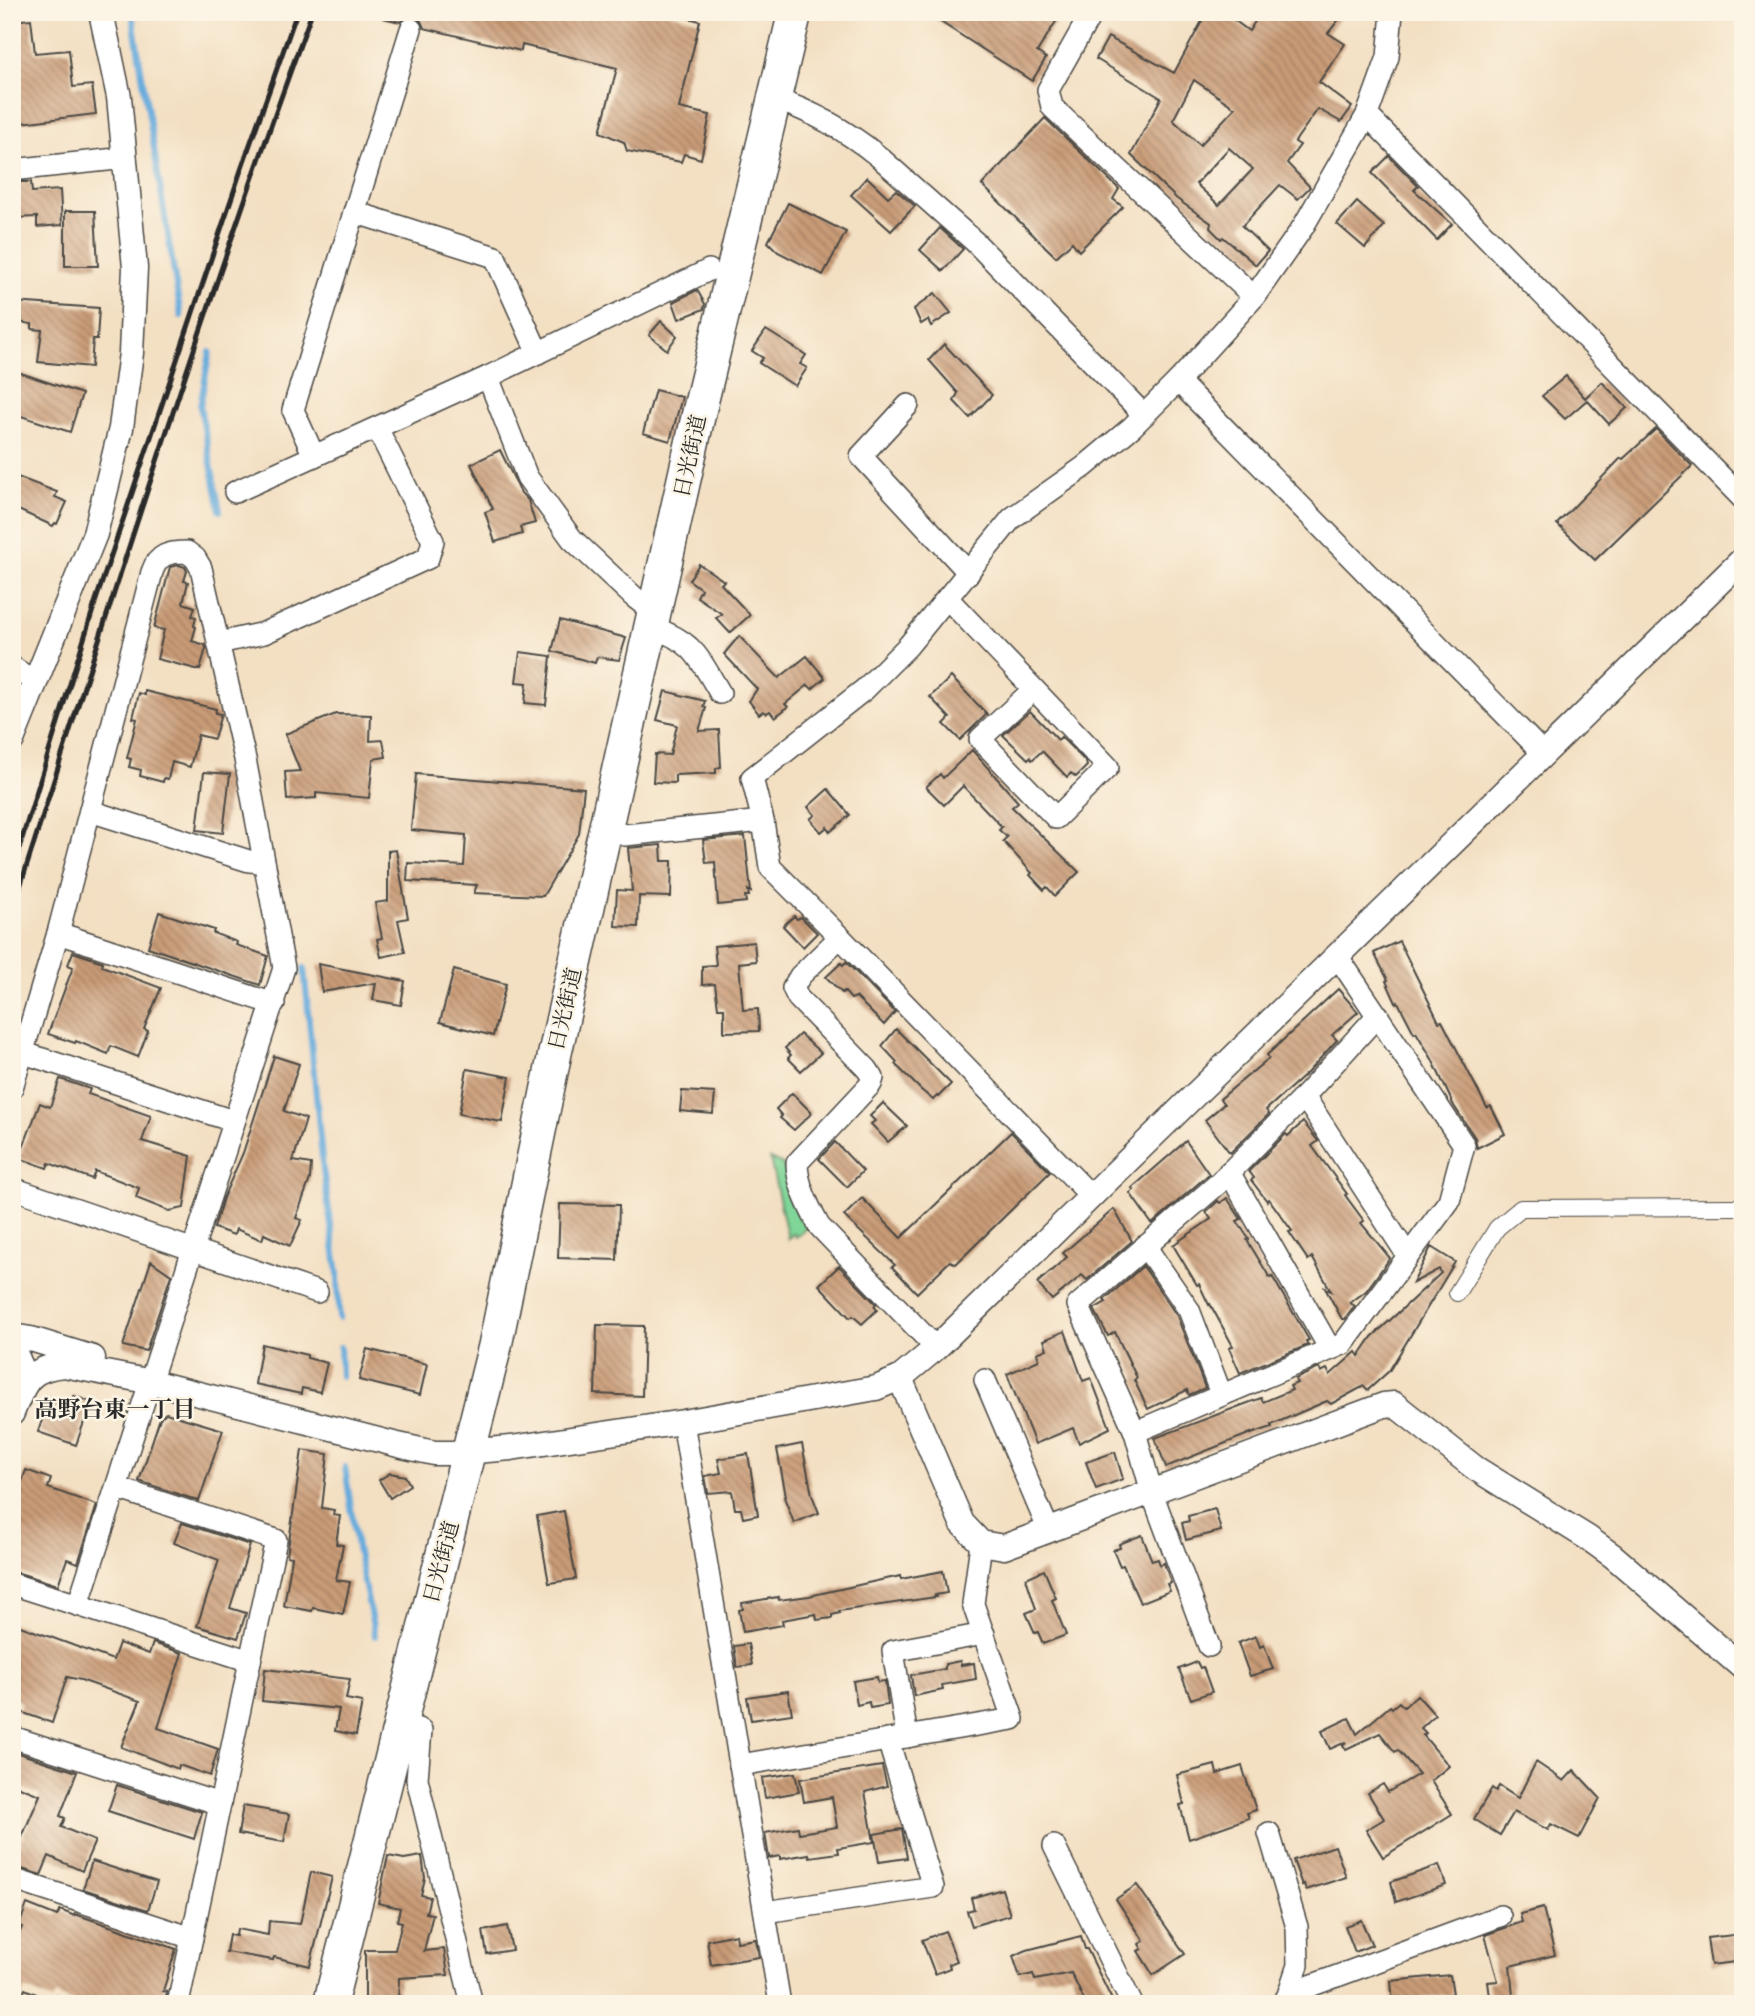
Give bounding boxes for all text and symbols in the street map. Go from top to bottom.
street label: 日光街道 [668,412,712,500]
street label: 日光街道 [542,965,588,1053]
district label: 高野台東一丁目 [35,1394,196,1425]
street label: 日光街道 [417,1518,465,1606]

